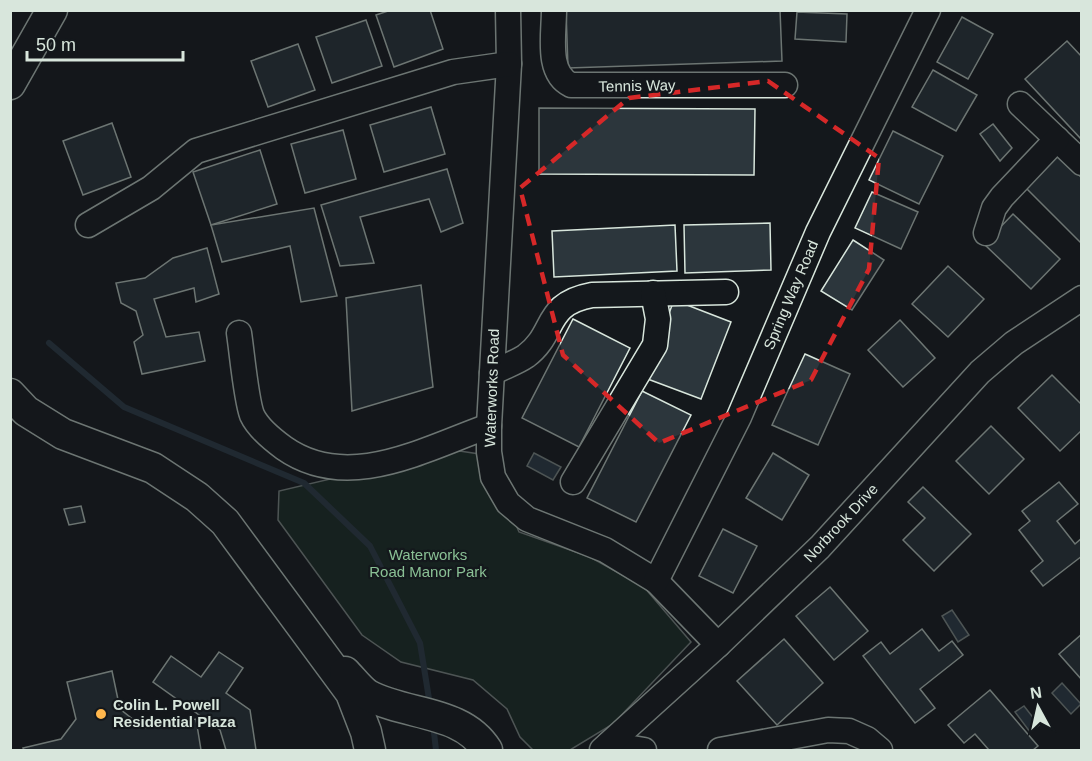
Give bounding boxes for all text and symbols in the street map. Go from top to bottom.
scale bar [27,24,183,62]
text: 50 m [36,35,76,55]
street label: Tennis Way [598,76,676,95]
street label: Spring Way Road [760,238,821,352]
street label: Waterworks Road [481,328,502,448]
street label: Norbrook Drive [800,480,881,565]
park label: Waterworks Road Manor Park [369,546,487,580]
north arrow [1008,677,1068,737]
text: N [1029,683,1043,702]
place label: Colin L. Powell Residential Plaza [113,696,236,730]
marker: Colin L. Powell Residential Plaza [94,707,108,721]

